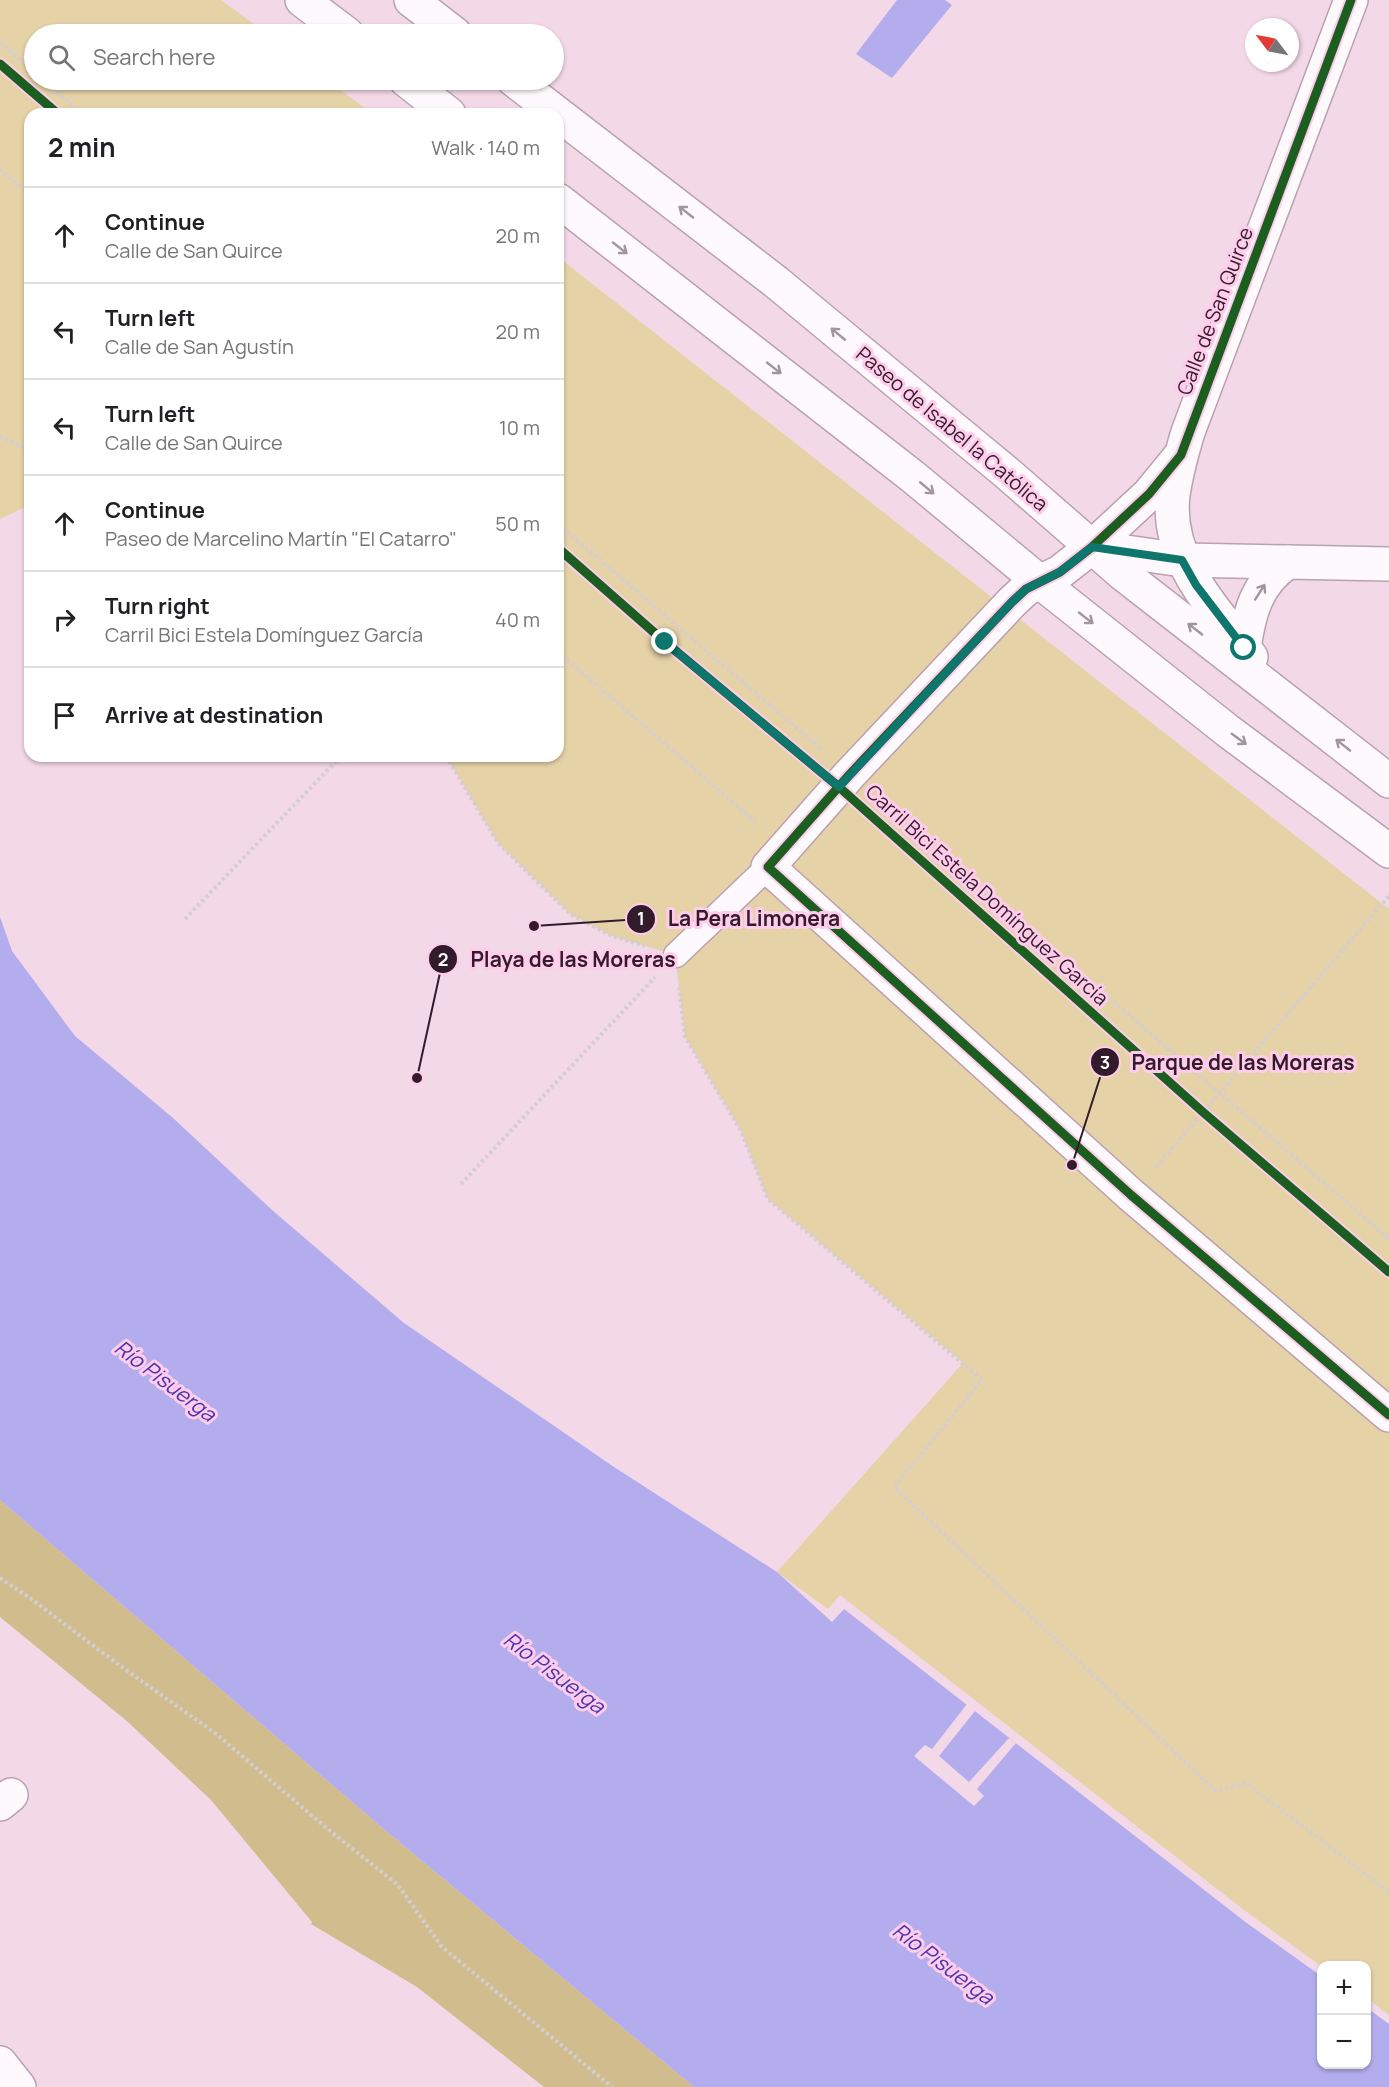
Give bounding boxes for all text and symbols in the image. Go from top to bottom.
north arrow [1245,18,1299,72]
search box [24,24,564,90]
icon: search [45,41,78,74]
text: Search here [93,42,215,72]
text: 2 min [48,129,116,165]
text: Walk · 140 m [431,134,540,161]
one-way arrow [678,206,694,219]
text: Continue [105,207,205,237]
icon: ahead [48,219,81,252]
text: 20 m [495,222,540,249]
street label: Calle de San Quirce [1170,223,1259,399]
text: Calle de San Quirce [105,237,283,264]
one-way arrow [611,242,627,255]
text: Turn left [105,303,195,333]
icon: left [48,315,81,348]
text: 20 m [495,318,540,345]
one-way arrow [831,328,847,341]
text: Calle de San Agustín [105,333,294,360]
street label: Paseo de Isabel la Católica [851,340,1054,517]
one-way arrow [765,362,781,374]
text: Turn left [105,399,195,429]
icon: left [48,411,81,444]
text: 10 m [499,414,540,441]
text: Calle de San Quirce [105,429,283,456]
one-way arrow [919,482,935,495]
text: Continue [105,495,205,525]
icon: ahead [48,507,81,540]
text: 50 m [495,510,540,537]
text: Paseo de Marcelino Martín "El Catarro" [105,525,457,552]
one-way arrow [1254,584,1266,601]
text: Turn right [105,591,210,621]
icon: right [48,603,81,636]
text: 40 m [495,606,540,633]
one-way arrow [1077,612,1093,625]
text: Carril Bici Estela Domínguez García [105,621,423,648]
one-way arrow [1187,623,1203,636]
route end [651,628,677,654]
route start [1230,634,1256,660]
icon: arrive [48,699,81,732]
text: Arrive at destination [105,700,323,730]
one-way arrow [1231,732,1247,745]
one-way arrow [1335,738,1351,751]
street label: Carril Bici Estela Domínguez García [860,778,1115,1011]
callout: La Pera Limonera [626,899,852,938]
text: La Pera Limonera [668,904,840,932]
text: 1 [637,906,645,930]
callout: Playa de las Moreras [428,940,687,979]
text: Playa de las Moreras [470,945,676,973]
text: 2 [438,947,448,971]
callout: Parque de las Moreras [1090,1043,1367,1082]
text: Parque de las Moreras [1131,1048,1355,1076]
text: 3 [1100,1050,1110,1074]
water label: Río Pisuerga [110,1333,223,1428]
water label: Río Pisuerga [499,1625,612,1720]
water label: Río Pisuerga [888,1916,1001,2011]
map controls [1317,1961,1371,2069]
button: + [1317,1961,1371,2015]
button: − [1317,2015,1371,2069]

